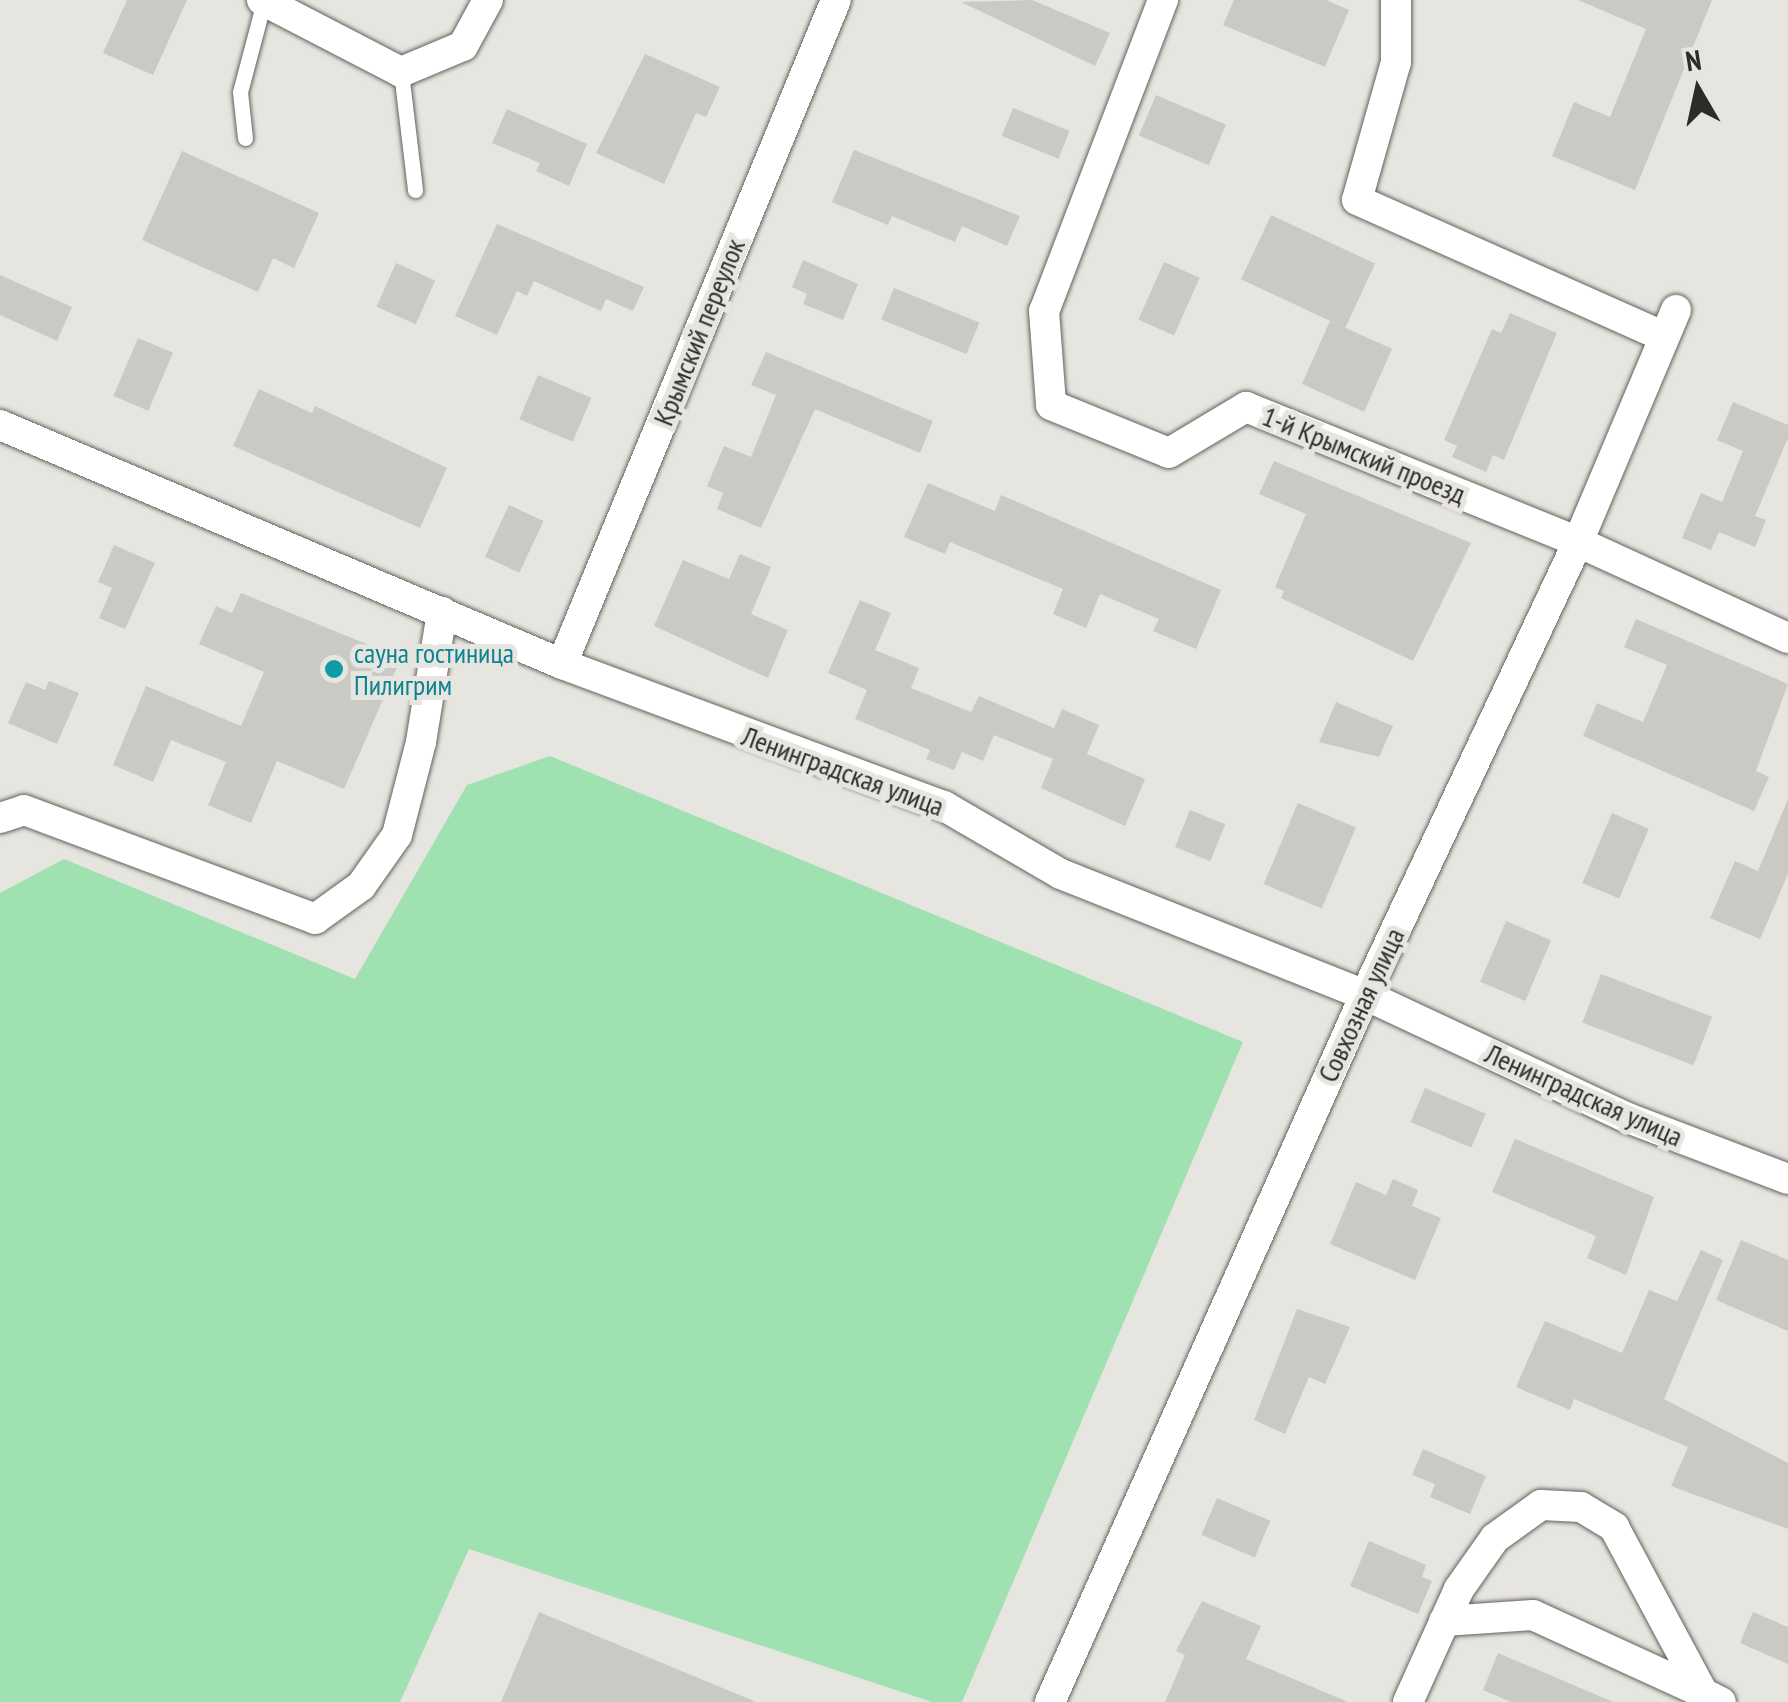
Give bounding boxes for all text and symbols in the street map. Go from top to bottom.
north arrow [1648,40,1748,140]
text: N [1683,40,1704,79]
street label: Крымский переулок [646,234,752,430]
street label: 1-й Крымский проезд [1258,399,1470,511]
place label: сауна гостиница Пилигрим [354,636,514,702]
marker: сауна гостиница Пилигрим [323,658,345,680]
street label: Ленинградская улица [737,719,949,823]
street label: Совхозная улица [1311,923,1411,1087]
street label: Ленинградская улица [1480,1036,1688,1154]

